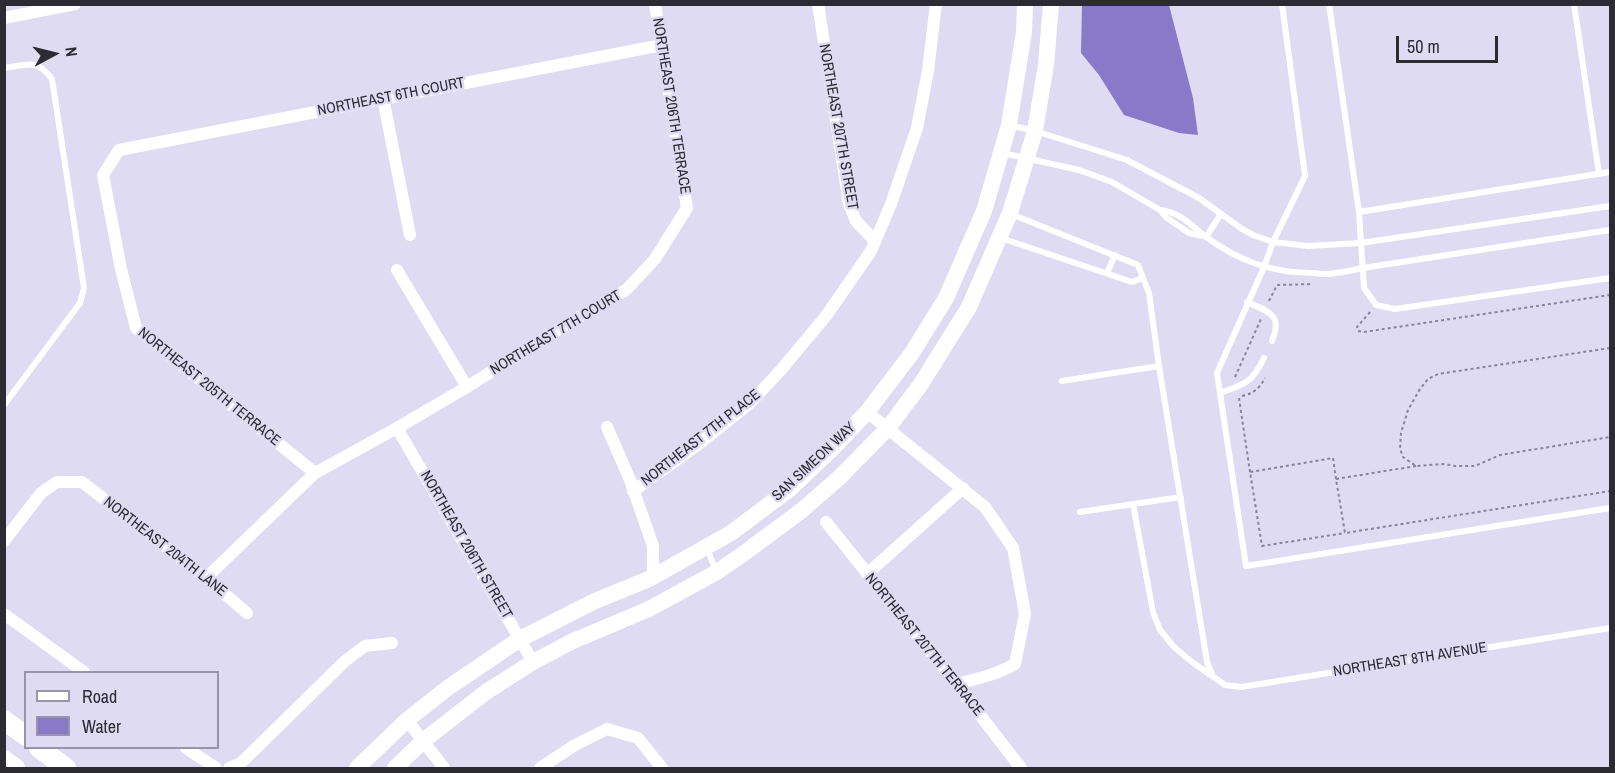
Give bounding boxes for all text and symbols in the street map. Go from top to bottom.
street label: NORTHEAST 206TH TERRACE [648,17,694,195]
north arrow [24,24,84,84]
scale bar [1399,24,1501,62]
text: 50 m [1407,34,1440,59]
street label: NORTHEAST 207TH STREET [815,43,861,211]
text: N [60,46,83,58]
street label: NORTHEAST 6TH COURT [316,74,466,120]
street label: NORTHEAST 7TH COURT [487,287,625,379]
street label: NORTHEAST 205TH TERRACE [134,324,284,450]
street label: NORTHEAST 7TH PLACE [638,386,764,490]
street label: SAN SIMEON WAY [769,419,859,505]
street label: NORTHEAST 206TH STREET [416,468,516,622]
street label: NORTHEAST 204TH LANE [100,493,230,601]
street label: NORTHEAST 207TH TERRACE [861,570,987,720]
street label: NORTHEAST 8TH AVENUE [1332,639,1488,681]
legend [24,671,219,749]
text: Road [82,684,117,709]
text: Water [82,714,121,739]

